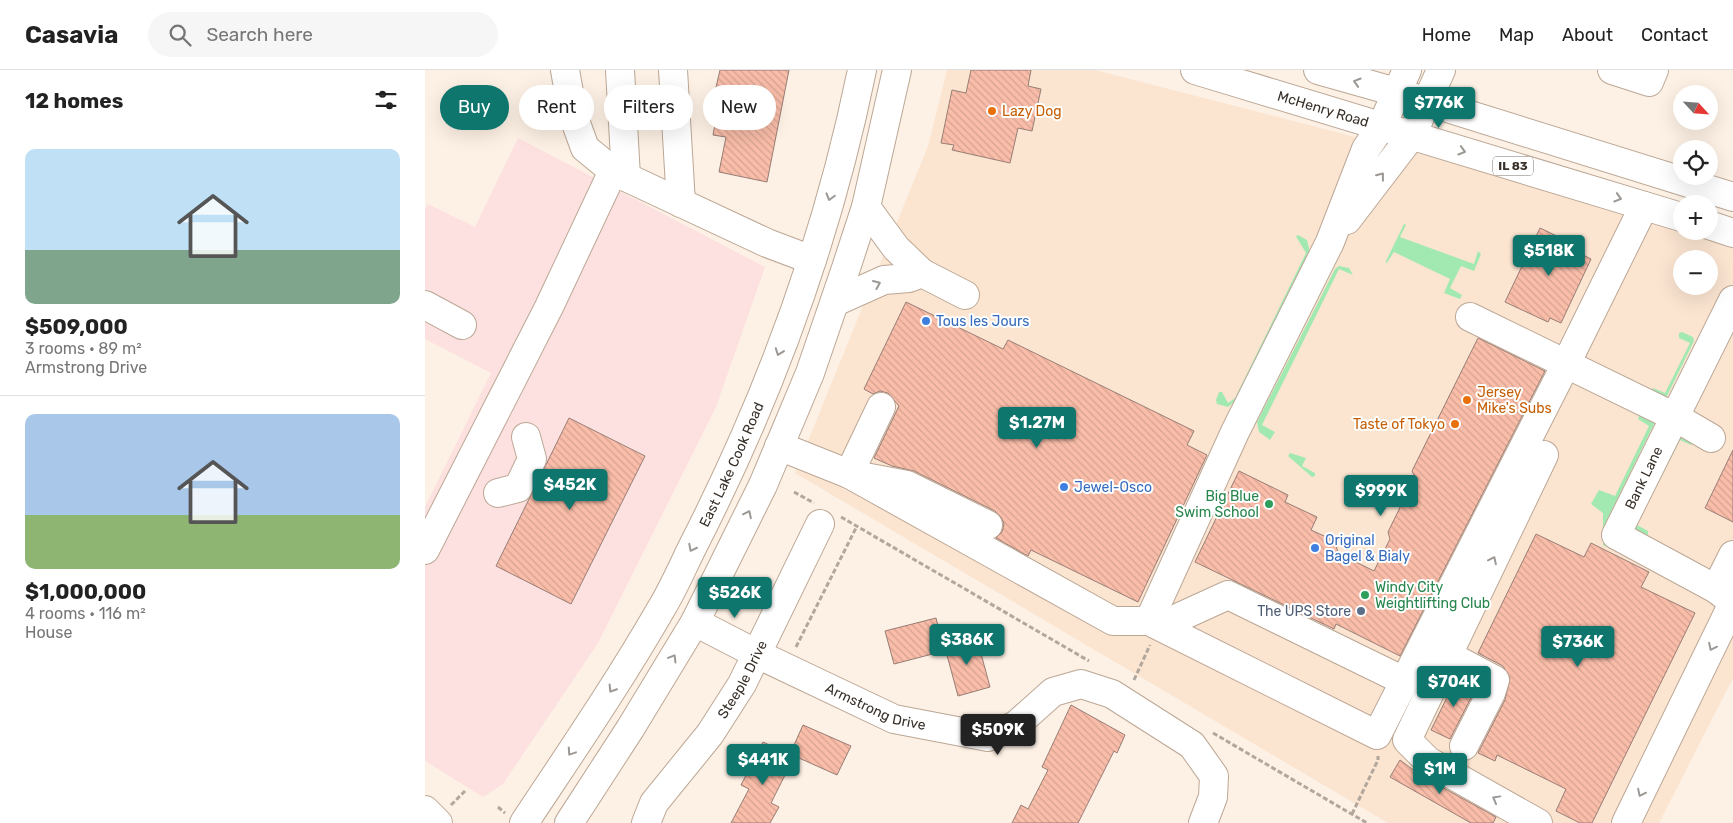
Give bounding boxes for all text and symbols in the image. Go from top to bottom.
search box [148,12,498,57]
text: Casavia [25,21,118,49]
icon: search [166,21,194,49]
text: Search here [206,23,313,46]
text: Home [1422,24,1471,46]
text: Map [1499,24,1534,46]
text: About [1562,24,1613,46]
text: Contact [1641,24,1708,46]
one-way arrow [1353,77,1361,87]
chip: Buy [440,85,509,130]
chip: Rent [519,85,594,130]
chip: Filters [604,85,693,130]
chip: New [703,85,776,130]
north arrow [1673,85,1717,130]
map controls [1673,85,1718,295]
icon: filters [372,86,400,114]
street label: McHenry Road [1276,87,1371,131]
pin: $776K [1404,87,1474,129]
text: 12 homes [25,88,123,113]
text: $776K [1414,93,1464,112]
place label: Lazy Dog [1002,103,1062,120]
marker: Lazy Dog [986,105,998,117]
button: locate [1673,140,1718,185]
one-way arrow [1457,145,1466,155]
road number: IL 83 [1493,156,1533,175]
one-way arrow [1376,173,1384,182]
icon: home [168,181,258,271]
one-way arrow [1613,192,1621,202]
one-way arrow [825,193,835,201]
button: + [1673,195,1718,240]
pin: $518K [1514,234,1584,277]
text: $518K [1524,241,1574,260]
button: − [1673,250,1718,295]
one-way arrow [872,279,881,290]
place label: Tous les Jours [936,313,1029,330]
text: $509,000 [25,314,128,339]
marker: Tous les Jours [920,315,932,327]
text: 3 rooms · 89 m² [25,339,142,358]
one-way arrow [775,347,785,355]
text: Armstrong Drive [25,358,147,377]
place label: Jersey Mike's Subs [1477,384,1552,417]
marker: Jersey Mike's Subs [1461,394,1473,406]
street label: East Lake Cook Road [695,400,767,530]
pin: $1.27M [996,406,1078,449]
text: $1.27M [1009,413,1065,432]
place label: Taste of Tokyo [1353,416,1445,433]
marker: Taste of Tokyo [1449,418,1461,430]
street label: Bank Lane [1621,444,1667,512]
icon: home [168,447,258,537]
pin: $452K [535,468,605,511]
pin: $999K [1346,474,1416,517]
text: $452K [544,475,596,494]
place label: Jewel-Osco [1074,479,1152,496]
marker: Jewel-Osco [1058,481,1070,493]
text: $999K [1355,481,1407,500]
place label: Big Blue Swim School [1175,488,1259,521]
marker: Big Blue Swim School [1263,498,1275,510]
one-way arrow [742,510,752,519]
place label: Original Bagel & Bialy [1325,532,1410,565]
marker: Original Bagel & Bialy [1309,542,1321,554]
one-way arrow [688,543,698,552]
one-way arrow [1487,557,1497,566]
pin: $526K [700,576,770,619]
text: $1,000,000 [25,579,146,604]
place label: Windy City Weightlifting Club [1375,579,1490,612]
text: $526K [709,583,761,602]
marker: Windy City Weightlifting Club [1359,589,1371,601]
place label: The UPS Store [1257,603,1351,620]
text: 4 rooms · 116 m² [25,604,146,623]
marker: The UPS Store [1355,605,1367,617]
text: House [25,623,72,642]
pin: $386K [932,624,1002,666]
pin: $736K [1543,626,1613,668]
text: $386K [940,630,994,649]
text: $736K [1552,632,1604,651]
street label: Steeple Drive [714,637,771,722]
one-way arrow [1708,642,1718,651]
one-way arrow [666,654,676,663]
pin: $704K [1419,666,1489,708]
text: $704K [1428,672,1480,691]
street label: Armstrong Drive [823,679,927,733]
one-way arrow [608,684,618,693]
pin: $509K [963,714,1033,756]
text: $509K [972,720,1024,739]
pin: $441K [728,744,798,786]
one-way arrow [567,747,577,756]
text: $441K [738,750,788,769]
pin: $1M [1416,752,1464,795]
text: $1M [1424,759,1456,778]
one-way arrow [1637,788,1647,797]
one-way arrow [1492,795,1501,805]

